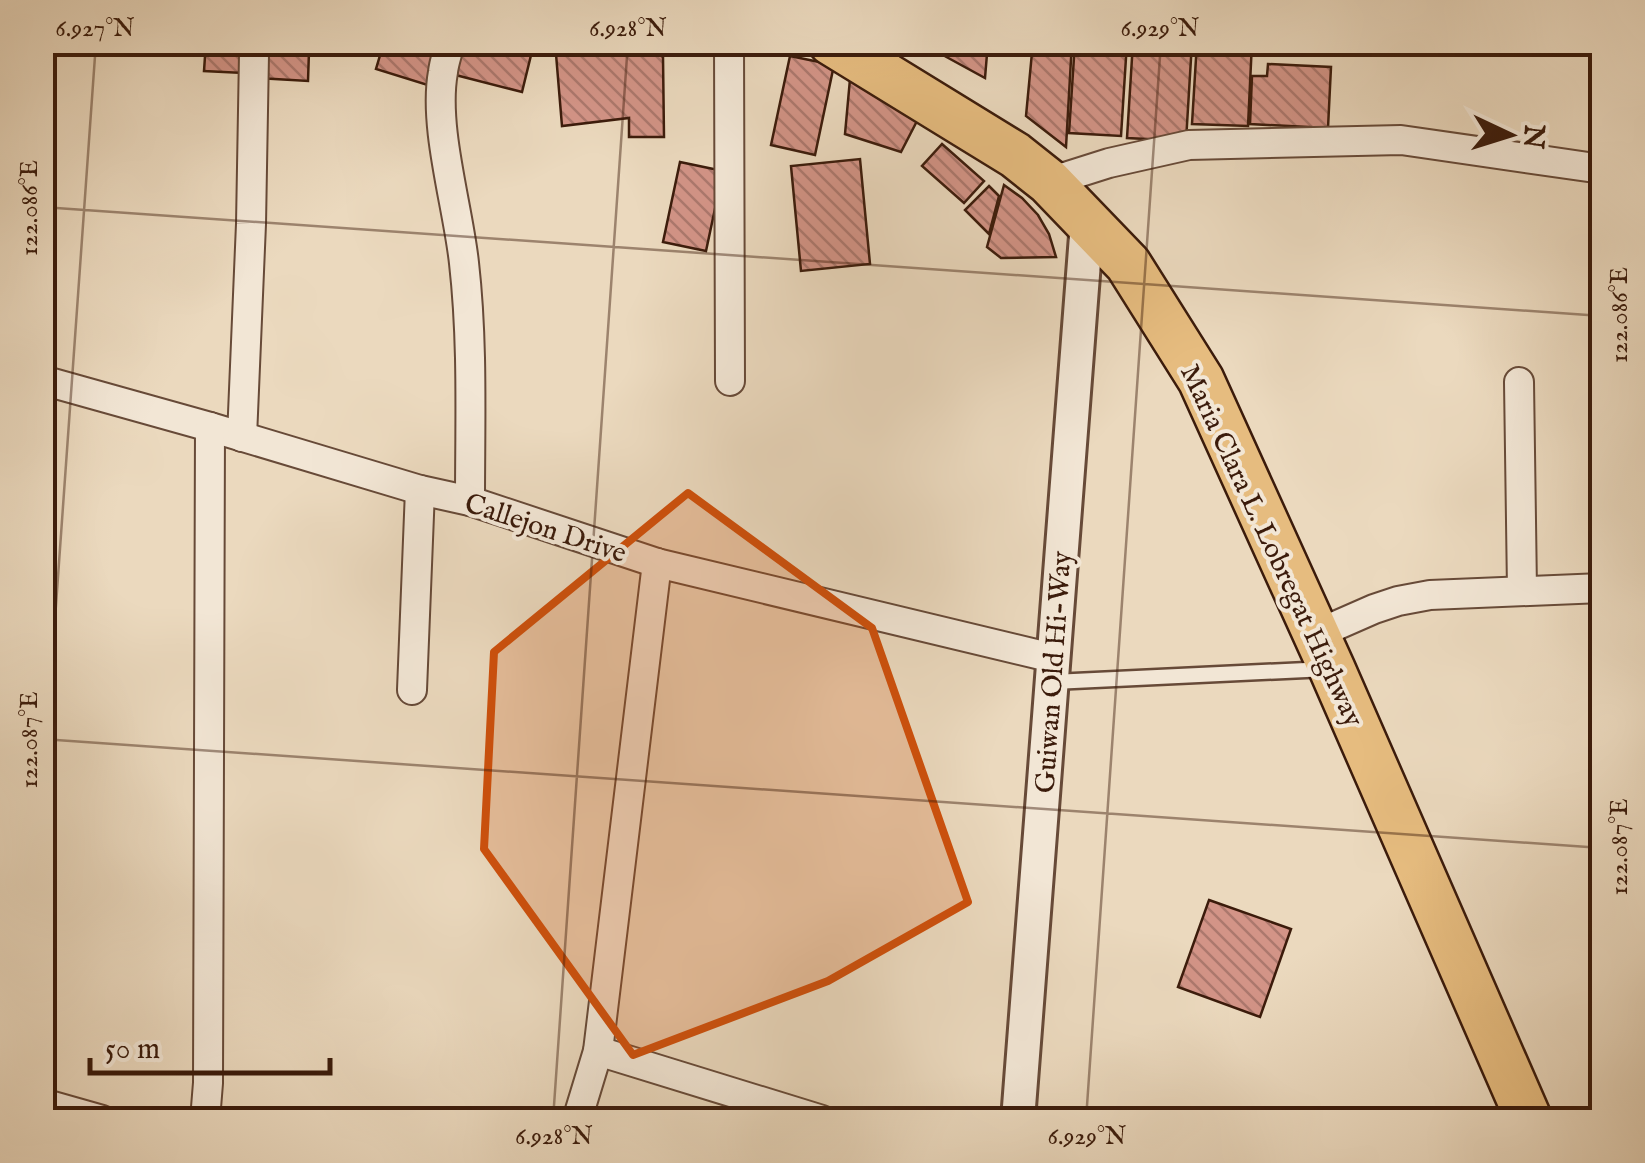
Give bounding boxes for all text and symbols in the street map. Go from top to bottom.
text: 6.927°N [55,13,135,45]
text: 6.928°N [589,13,667,45]
text: 6.929°N [1120,13,1200,45]
north arrow [1460,85,1560,185]
text: N [1514,122,1551,150]
text: 122.086°E [14,160,46,256]
text: 122.086°E [1604,267,1636,363]
street label: Maria Clara L. Lobregat Highway [1171,359,1370,733]
street label: Callejon Drive [460,487,631,572]
street label: Guiwan Old Hi-Way [1029,550,1080,794]
text: 122.087°E [14,691,46,789]
text: 122.087°E [1604,798,1636,896]
scale bar [90,1013,330,1075]
text: 50 m [105,1031,160,1069]
text: 6.928°N [515,1121,593,1153]
text: 6.929°N [1047,1121,1127,1153]

